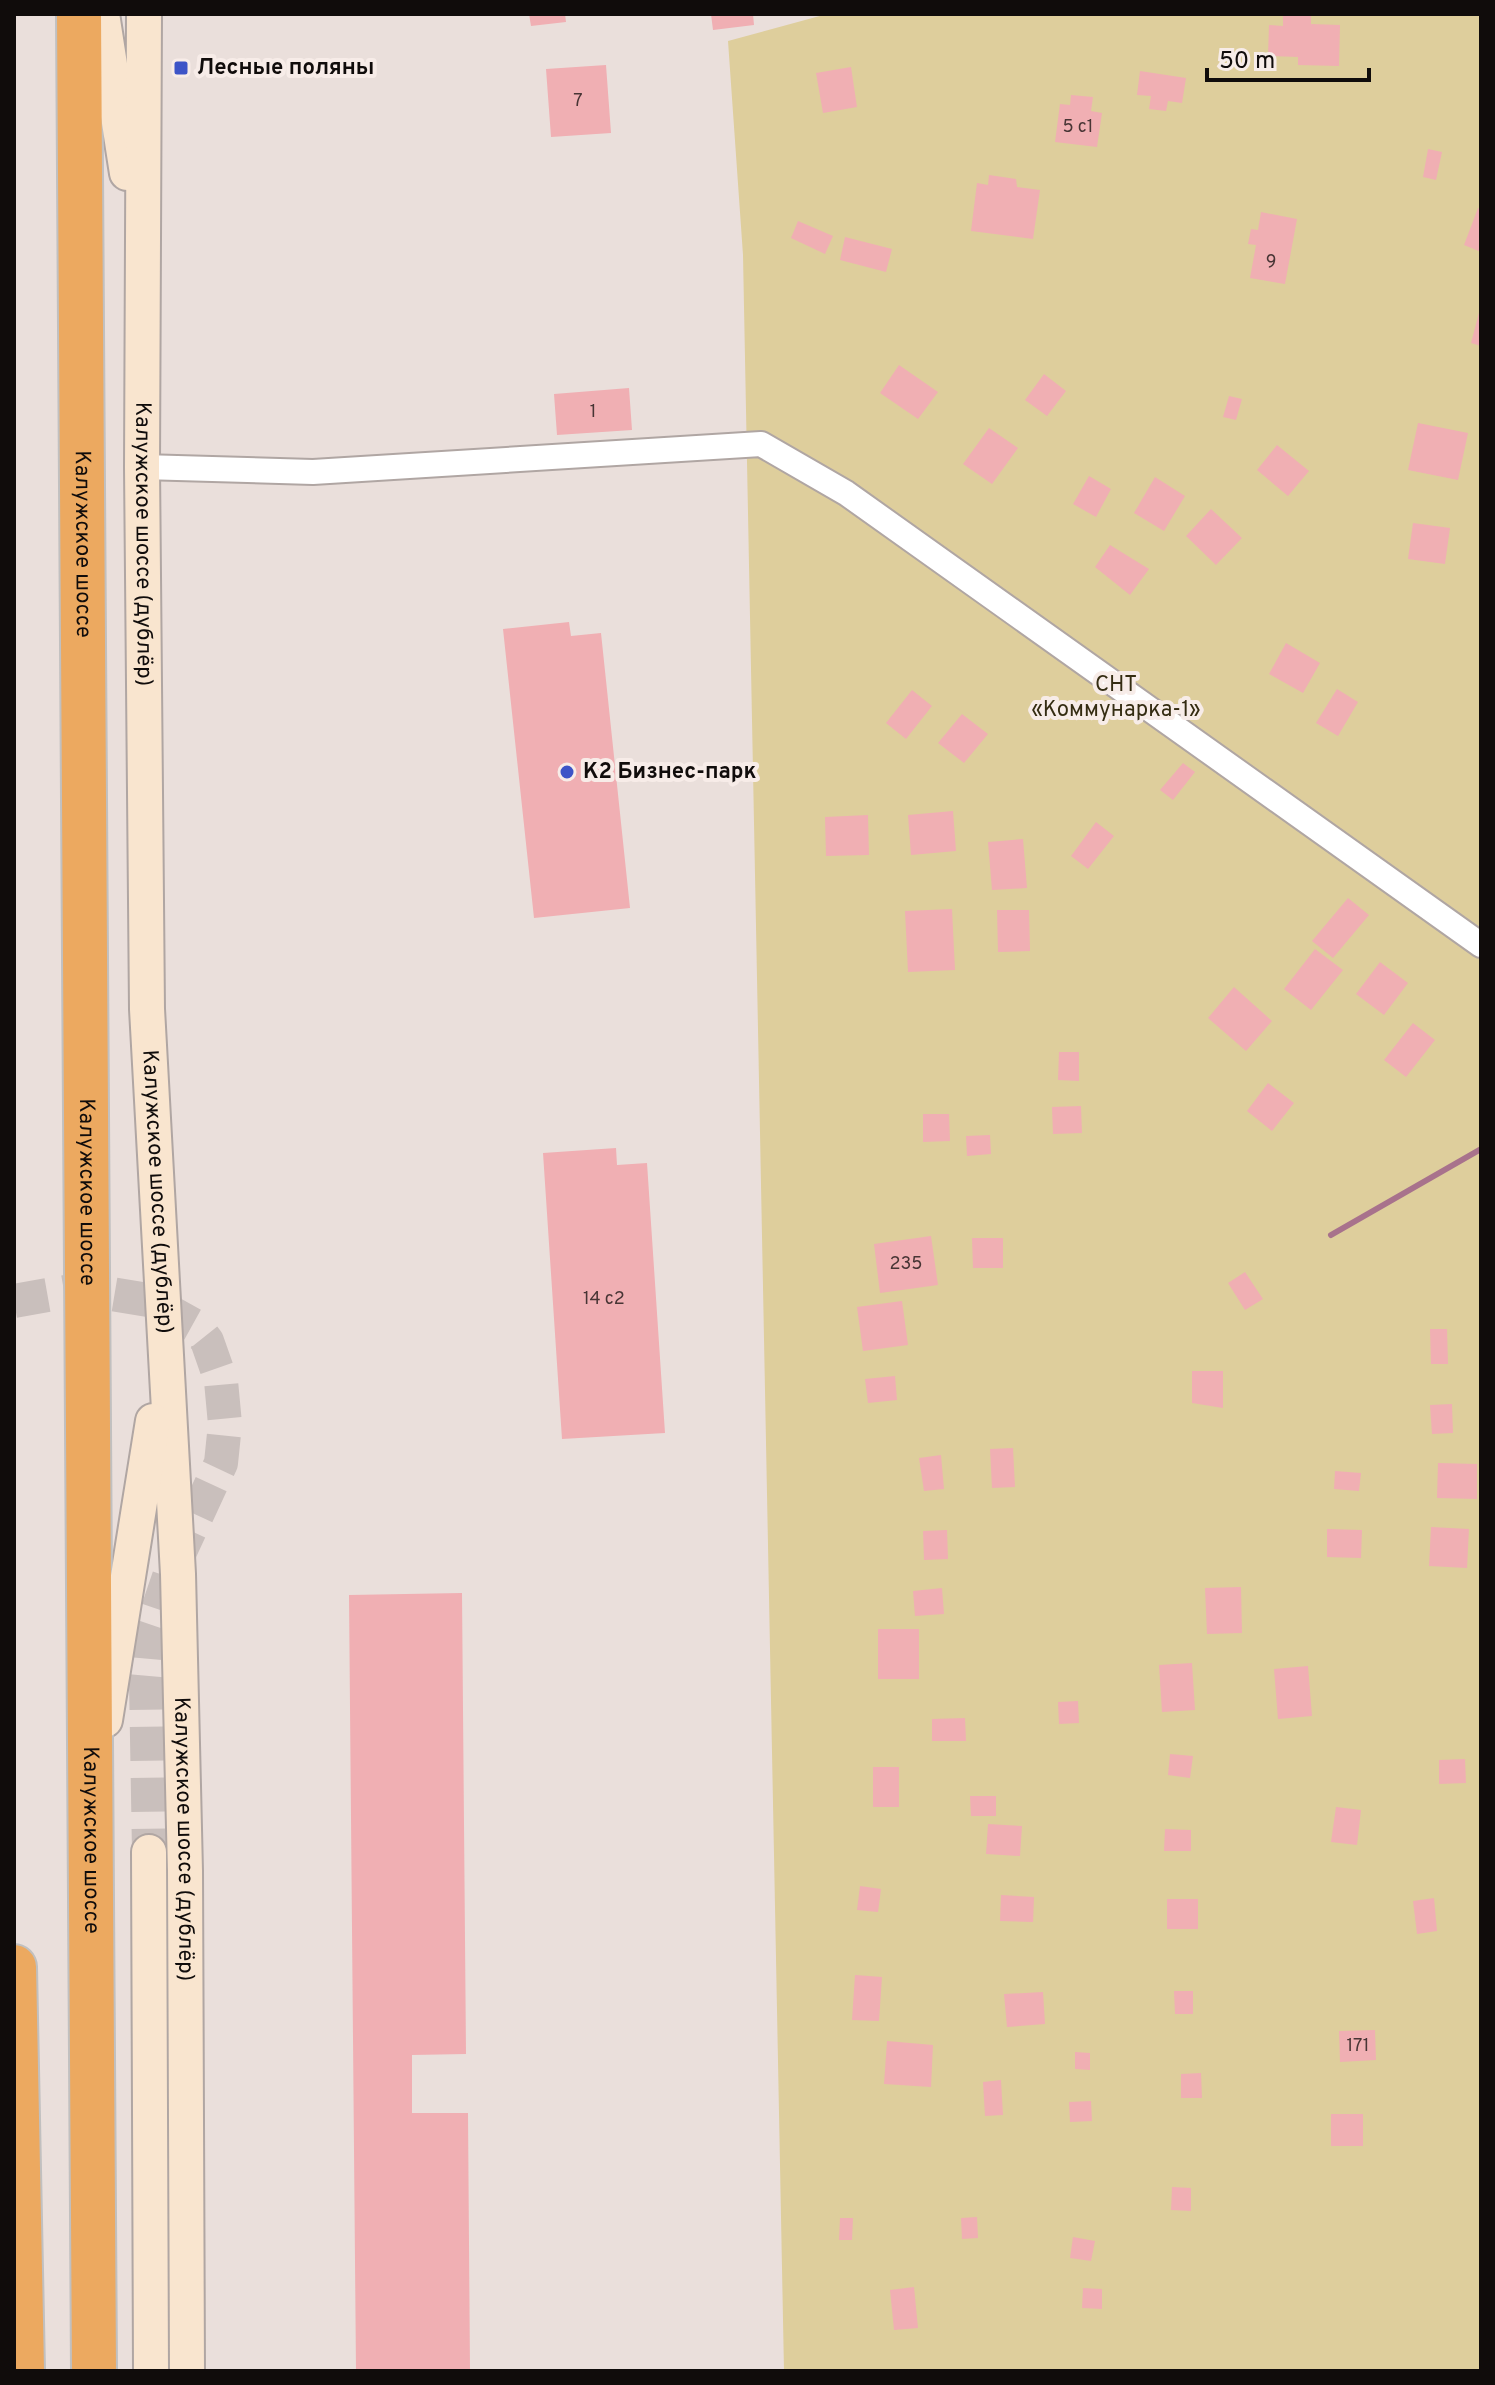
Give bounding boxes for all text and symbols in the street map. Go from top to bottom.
scale bar [1207,32,1369,82]
text: 50 m [1219,47,1275,77]
place label: Лесные поляны [197,55,374,82]
marker: Лесные поляны [172,59,190,77]
house number: 7 [573,90,583,113]
house number: 5 с1 [1062,116,1094,139]
house number: 9 [1266,251,1276,274]
house number: 1 [590,401,596,424]
street label: Калужское шоссе (дублёр) [128,402,158,686]
street label: Калужское шоссе [68,450,96,638]
park label: СНТ «Коммунарка-1» [1031,672,1201,724]
place label: К2 Бизнес-парк [583,759,757,786]
marker: К2 Бизнес-парк [558,763,576,781]
street label: Калужское шоссе (дублёр) [136,1049,178,1335]
street label: Калужское шоссе [72,1098,101,1286]
house number: 235 [889,1253,923,1276]
house number: 14 с2 [583,1288,625,1311]
street label: Калужское шоссе (дублёр) [167,1696,199,1981]
street label: Калужское шоссе [77,1746,105,1934]
house number: 171 [1346,2035,1370,2058]

